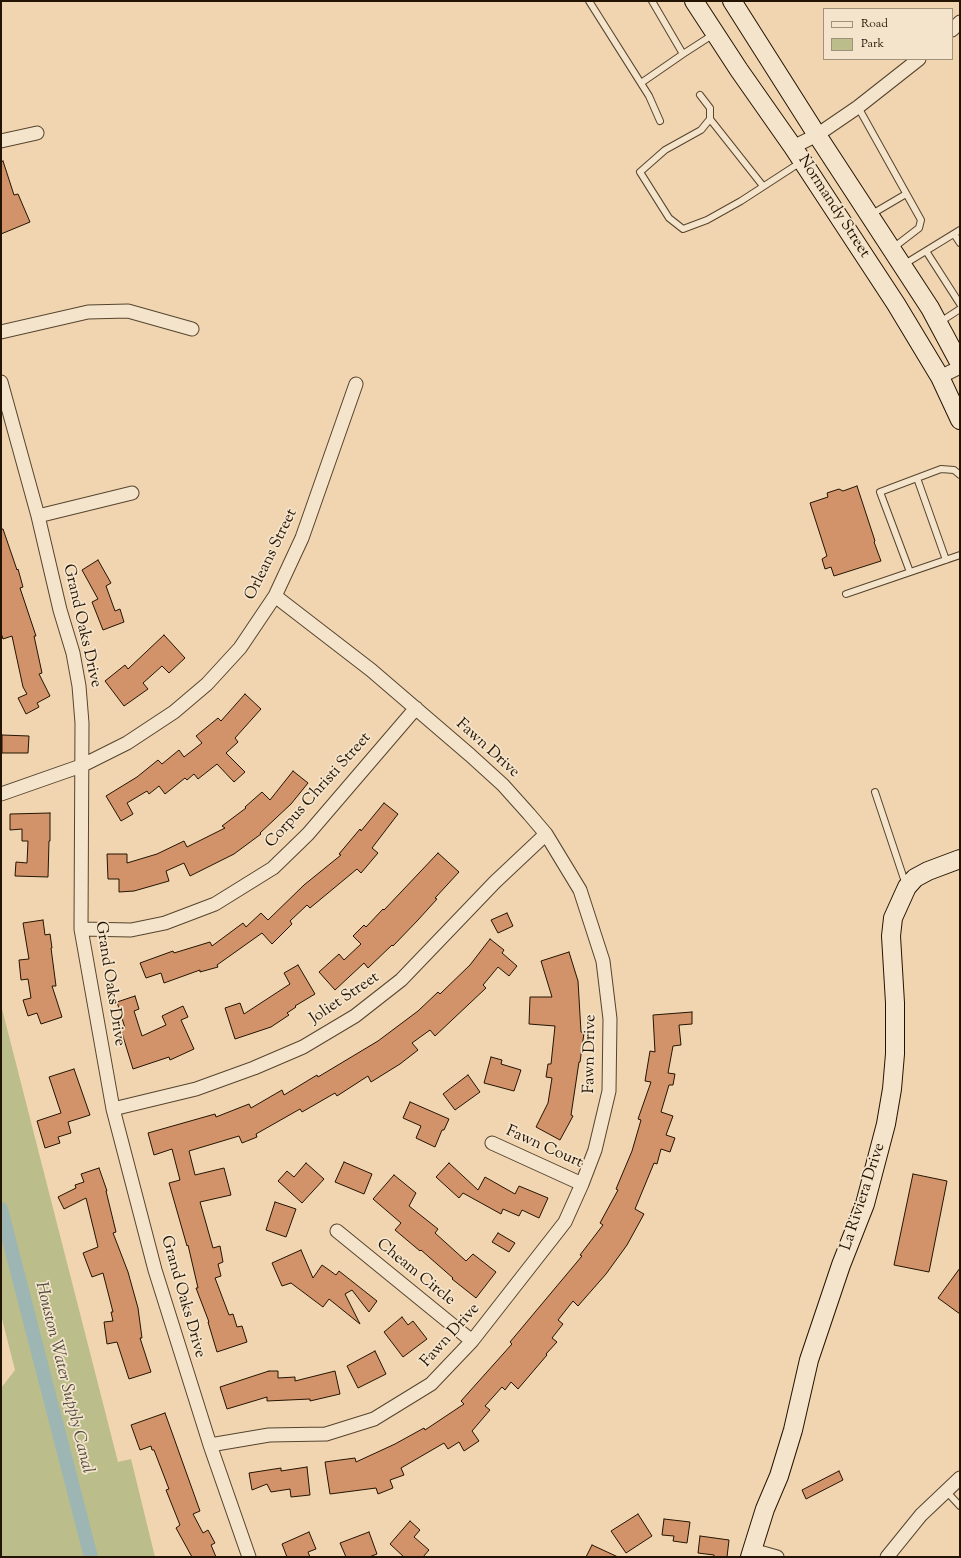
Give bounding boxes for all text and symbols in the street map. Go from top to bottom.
legend [823,8,953,60]
text: Road [861,15,888,33]
text: Park [861,35,884,53]
street label: Normandy Street [793,152,873,262]
street label: Orleans Street [242,506,302,604]
street label: Grand Oaks Drive [57,562,105,690]
street label: Fawn Drive [451,715,523,783]
street label: Corpus Christi Street [262,729,376,853]
street label: Grand Oaks Drive [90,920,128,1048]
street label: Joliet Street [307,969,383,1029]
street label: Fawn Drive [581,1014,601,1094]
street label: Fawn Court [502,1122,586,1174]
street label: La Riviera Drive [838,1141,890,1253]
street label: Grand Oaks Drive [155,1234,209,1360]
street label: Cheam Circle [372,1235,458,1311]
water label: Houston Water Supply Canal [29,1280,97,1476]
street label: Fawn Drive [417,1300,485,1372]

